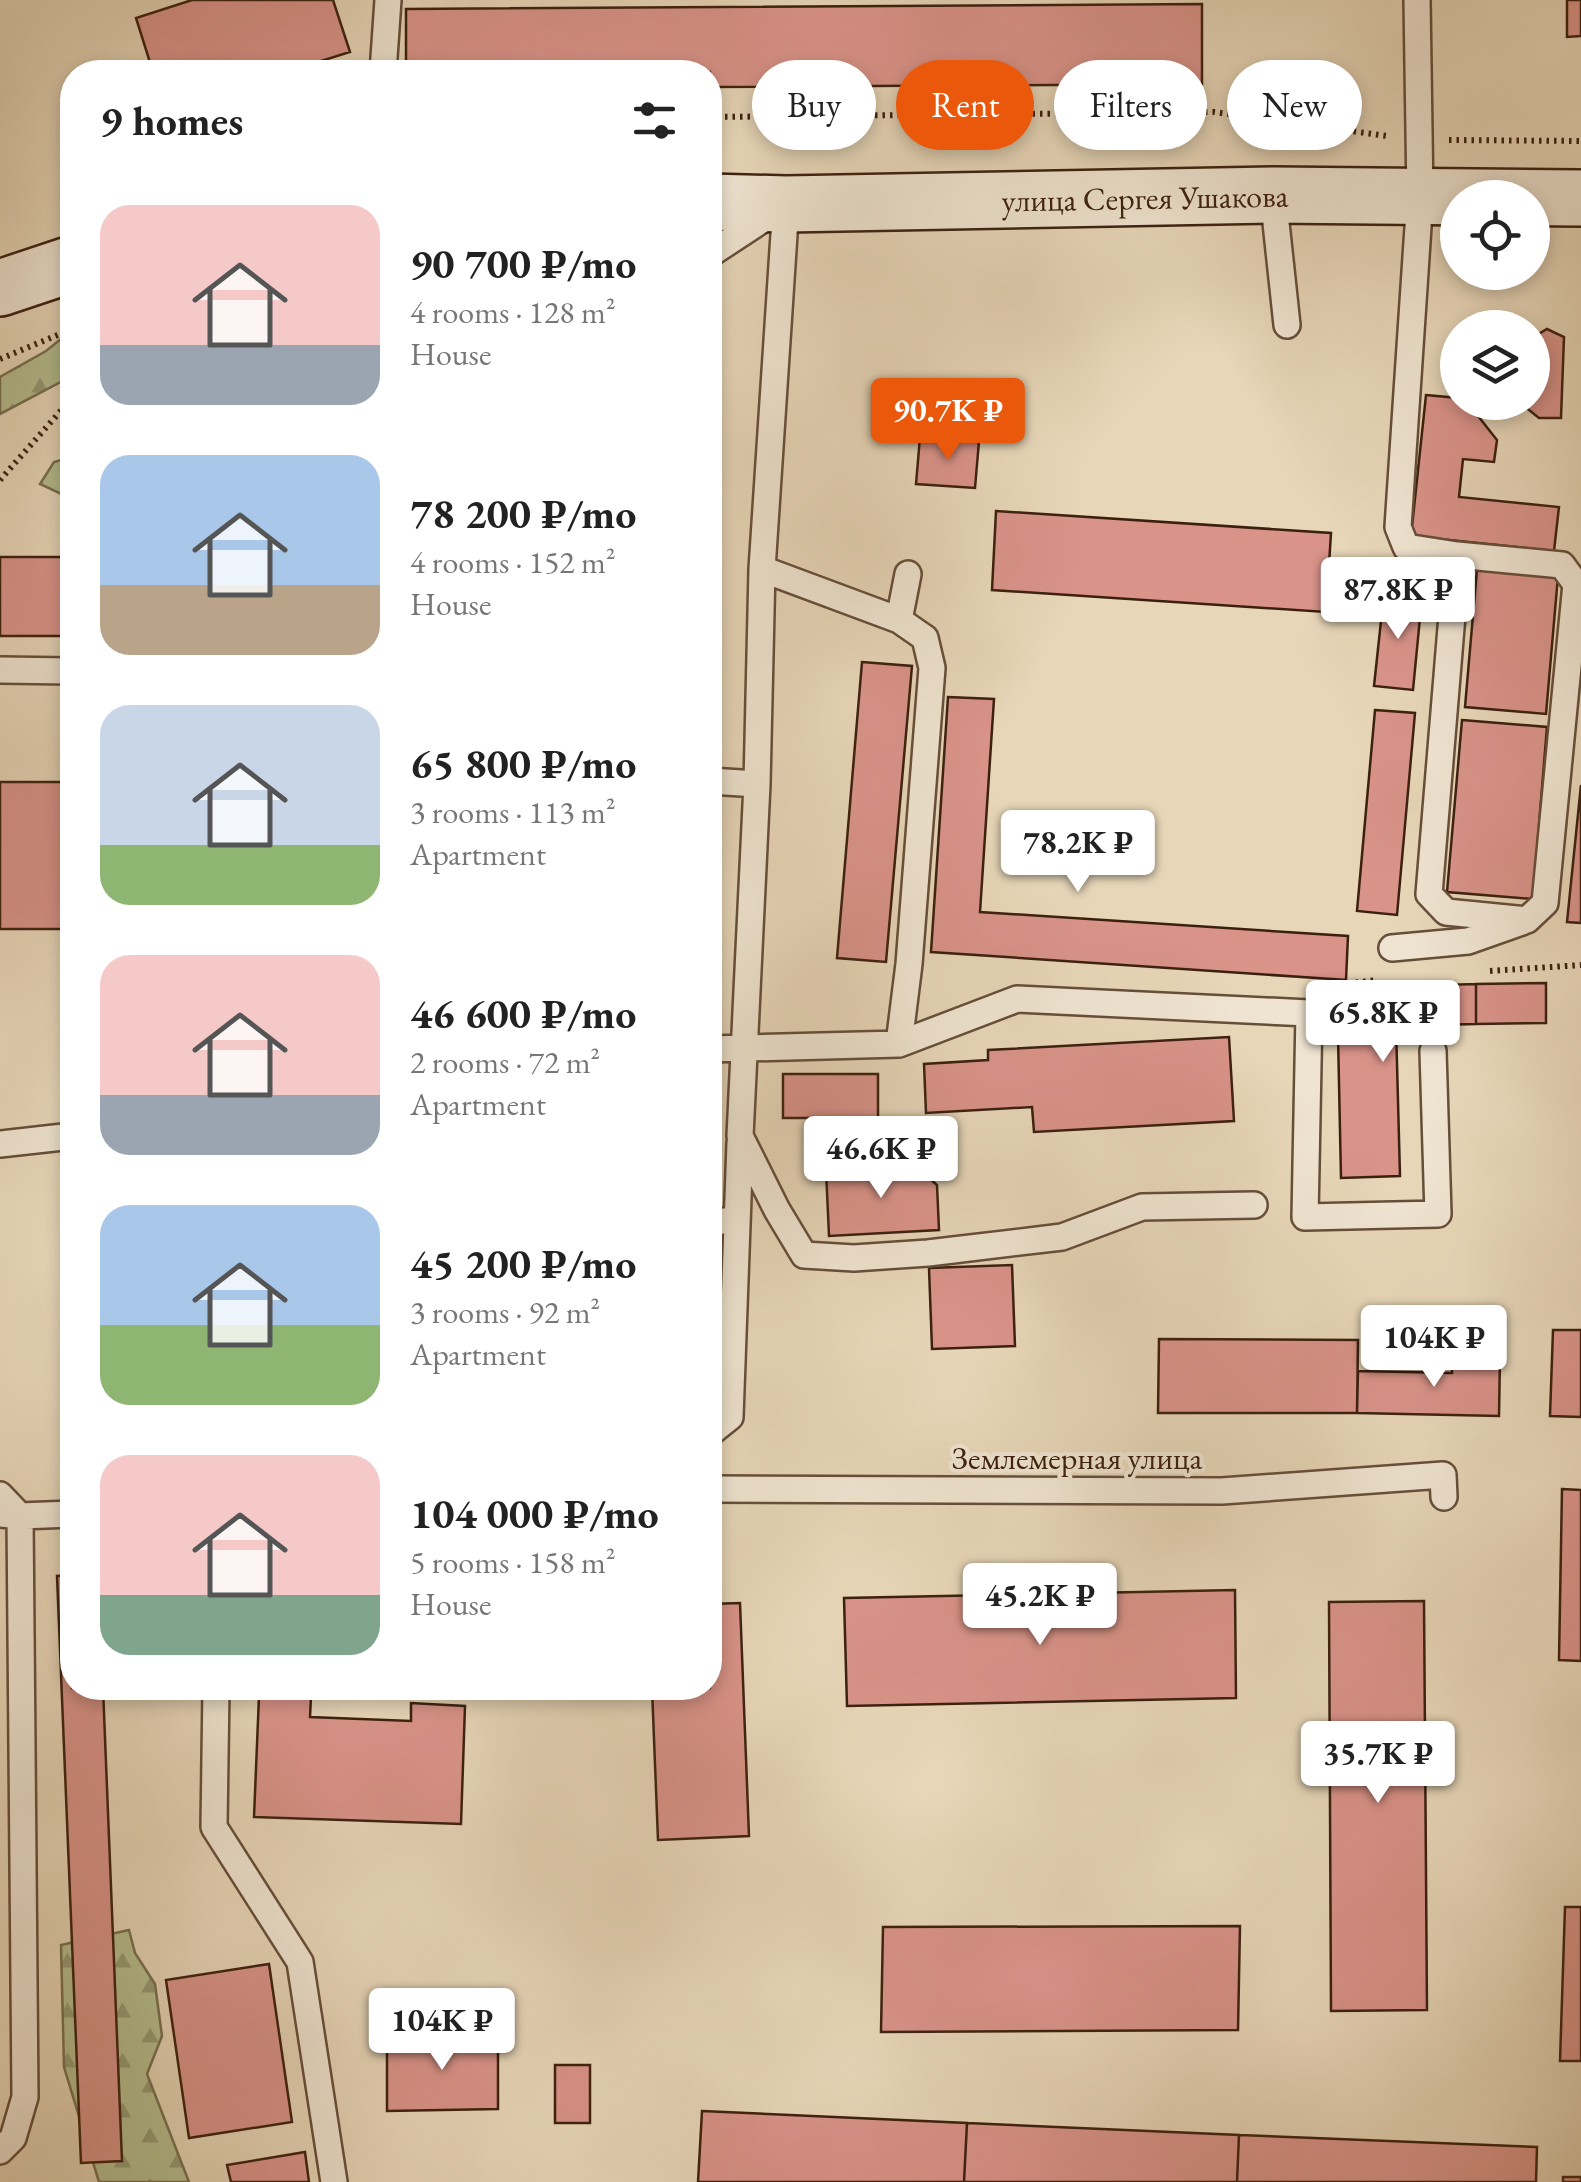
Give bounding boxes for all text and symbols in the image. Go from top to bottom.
chip: Buy [752,60,876,150]
chip: Rent [896,60,1034,150]
chip: Filters [1054,60,1207,150]
chip: New [1227,60,1362,150]
text: 9 homes [100,93,243,148]
icon: filters [627,93,682,148]
street label: улица Сергея Ушакова [1001,174,1289,221]
map controls [1440,180,1550,420]
button: locate [1440,180,1550,290]
text: 90 700 ₽/mo [410,236,636,291]
icon: home [180,245,300,365]
text: 4 rooms · 128 m² [410,291,616,333]
button: layers [1440,310,1550,420]
text: House [410,333,491,375]
pin: 90.7K ₽ [856,378,1040,463]
text: 90.7K ₽ [893,389,1003,431]
text: 78 200 ₽/mo [410,486,636,541]
icon: home [180,495,300,615]
text: 4 rooms · 152 m² [410,541,616,583]
pin: 87.8K ₽ [1306,557,1490,642]
text: 87.8K ₽ [1343,568,1453,610]
text: House [410,583,491,625]
text: 65 800 ₽/mo [410,736,636,791]
icon: home [180,745,300,865]
text: 3 rooms · 113 m² [410,791,616,833]
pin: 78.2K ₽ [986,810,1170,895]
text: 78.2K ₽ [1023,821,1133,863]
text: Apartment [410,833,546,875]
pin: 65.8K ₽ [1291,980,1475,1065]
text: 46 600 ₽/mo [410,986,636,1041]
text: 65.8K ₽ [1328,991,1438,1033]
icon: home [180,995,300,1115]
text: 2 rooms · 72 m² [410,1041,600,1083]
text: Apartment [410,1083,546,1125]
pin: 46.6K ₽ [789,1116,973,1201]
text: 46.6K ₽ [826,1127,936,1169]
text: 45 200 ₽/mo [410,1236,636,1291]
icon: home [180,1245,300,1365]
text: 3 rooms · 92 m² [410,1291,600,1333]
pin: 104K ₽ [1353,1305,1515,1390]
text: 104K ₽ [1383,1316,1485,1358]
text: Apartment [410,1333,546,1375]
street label: Землемерная улица [952,1437,1203,1479]
text: 104 000 ₽/mo [410,1486,659,1541]
icon: home [180,1495,300,1615]
text: 5 rooms · 158 m² [410,1541,616,1583]
pin: 45.2K ₽ [948,1563,1132,1648]
text: 45.2K ₽ [985,1574,1095,1616]
text: House [410,1583,491,1625]
pin: 35.7K ₽ [1286,1721,1470,1806]
text: 35.7K ₽ [1323,1732,1433,1774]
pin: 104K ₽ [361,1988,523,2073]
text: 104K ₽ [391,1999,493,2041]

